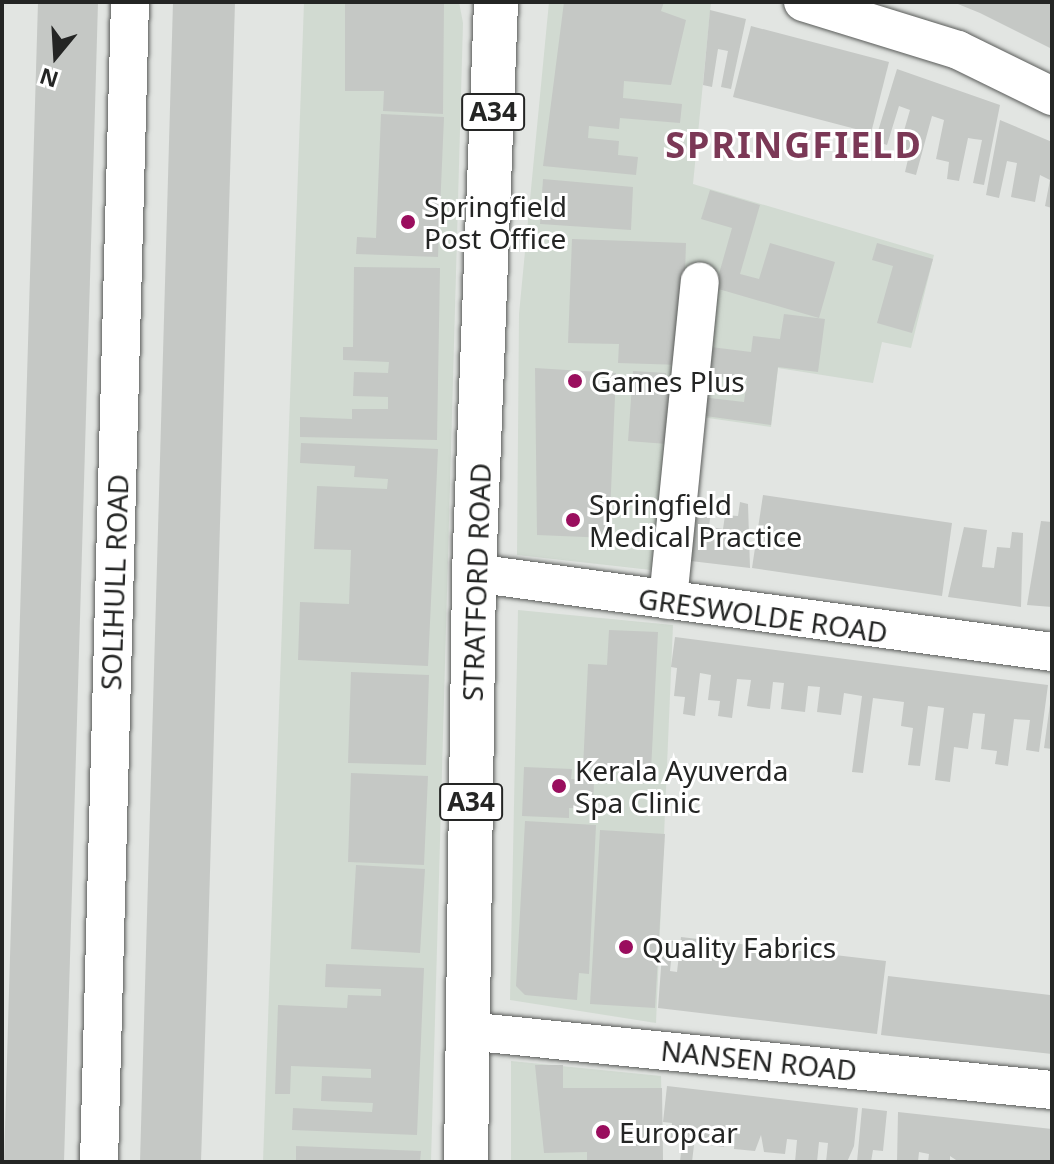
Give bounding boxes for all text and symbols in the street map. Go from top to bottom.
north arrow [16,16,96,96]
text: N [35,62,62,96]
road number: A34 [461,90,525,134]
district label: SPRINGFIELD [665,123,923,167]
place label: Springfield Post Office [424,189,567,255]
marker: Springfield Post Office [399,213,417,231]
place label: Games Plus [591,364,745,398]
marker: Games Plus [566,372,584,390]
street label: STRATFORD ROAD [455,462,497,702]
street label: SOLIHULL ROAD [93,473,135,691]
place label: Springfield Medical Practice [589,487,802,553]
marker: Springfield Medical Practice [564,511,582,529]
street label: GRESWOLDE ROAD [636,581,890,649]
place label: Kerala Ayuverda Spa Clinic [575,753,788,819]
marker: Kerala Ayuverda Spa Clinic [550,777,568,795]
road number: A34 [439,780,503,824]
place label: Quality Fabrics [642,930,836,964]
marker: Quality Fabrics [617,938,635,956]
street label: NANSEN ROAD [659,1033,859,1087]
place label: Europcar [619,1115,738,1149]
marker: Europcar [594,1123,612,1141]

